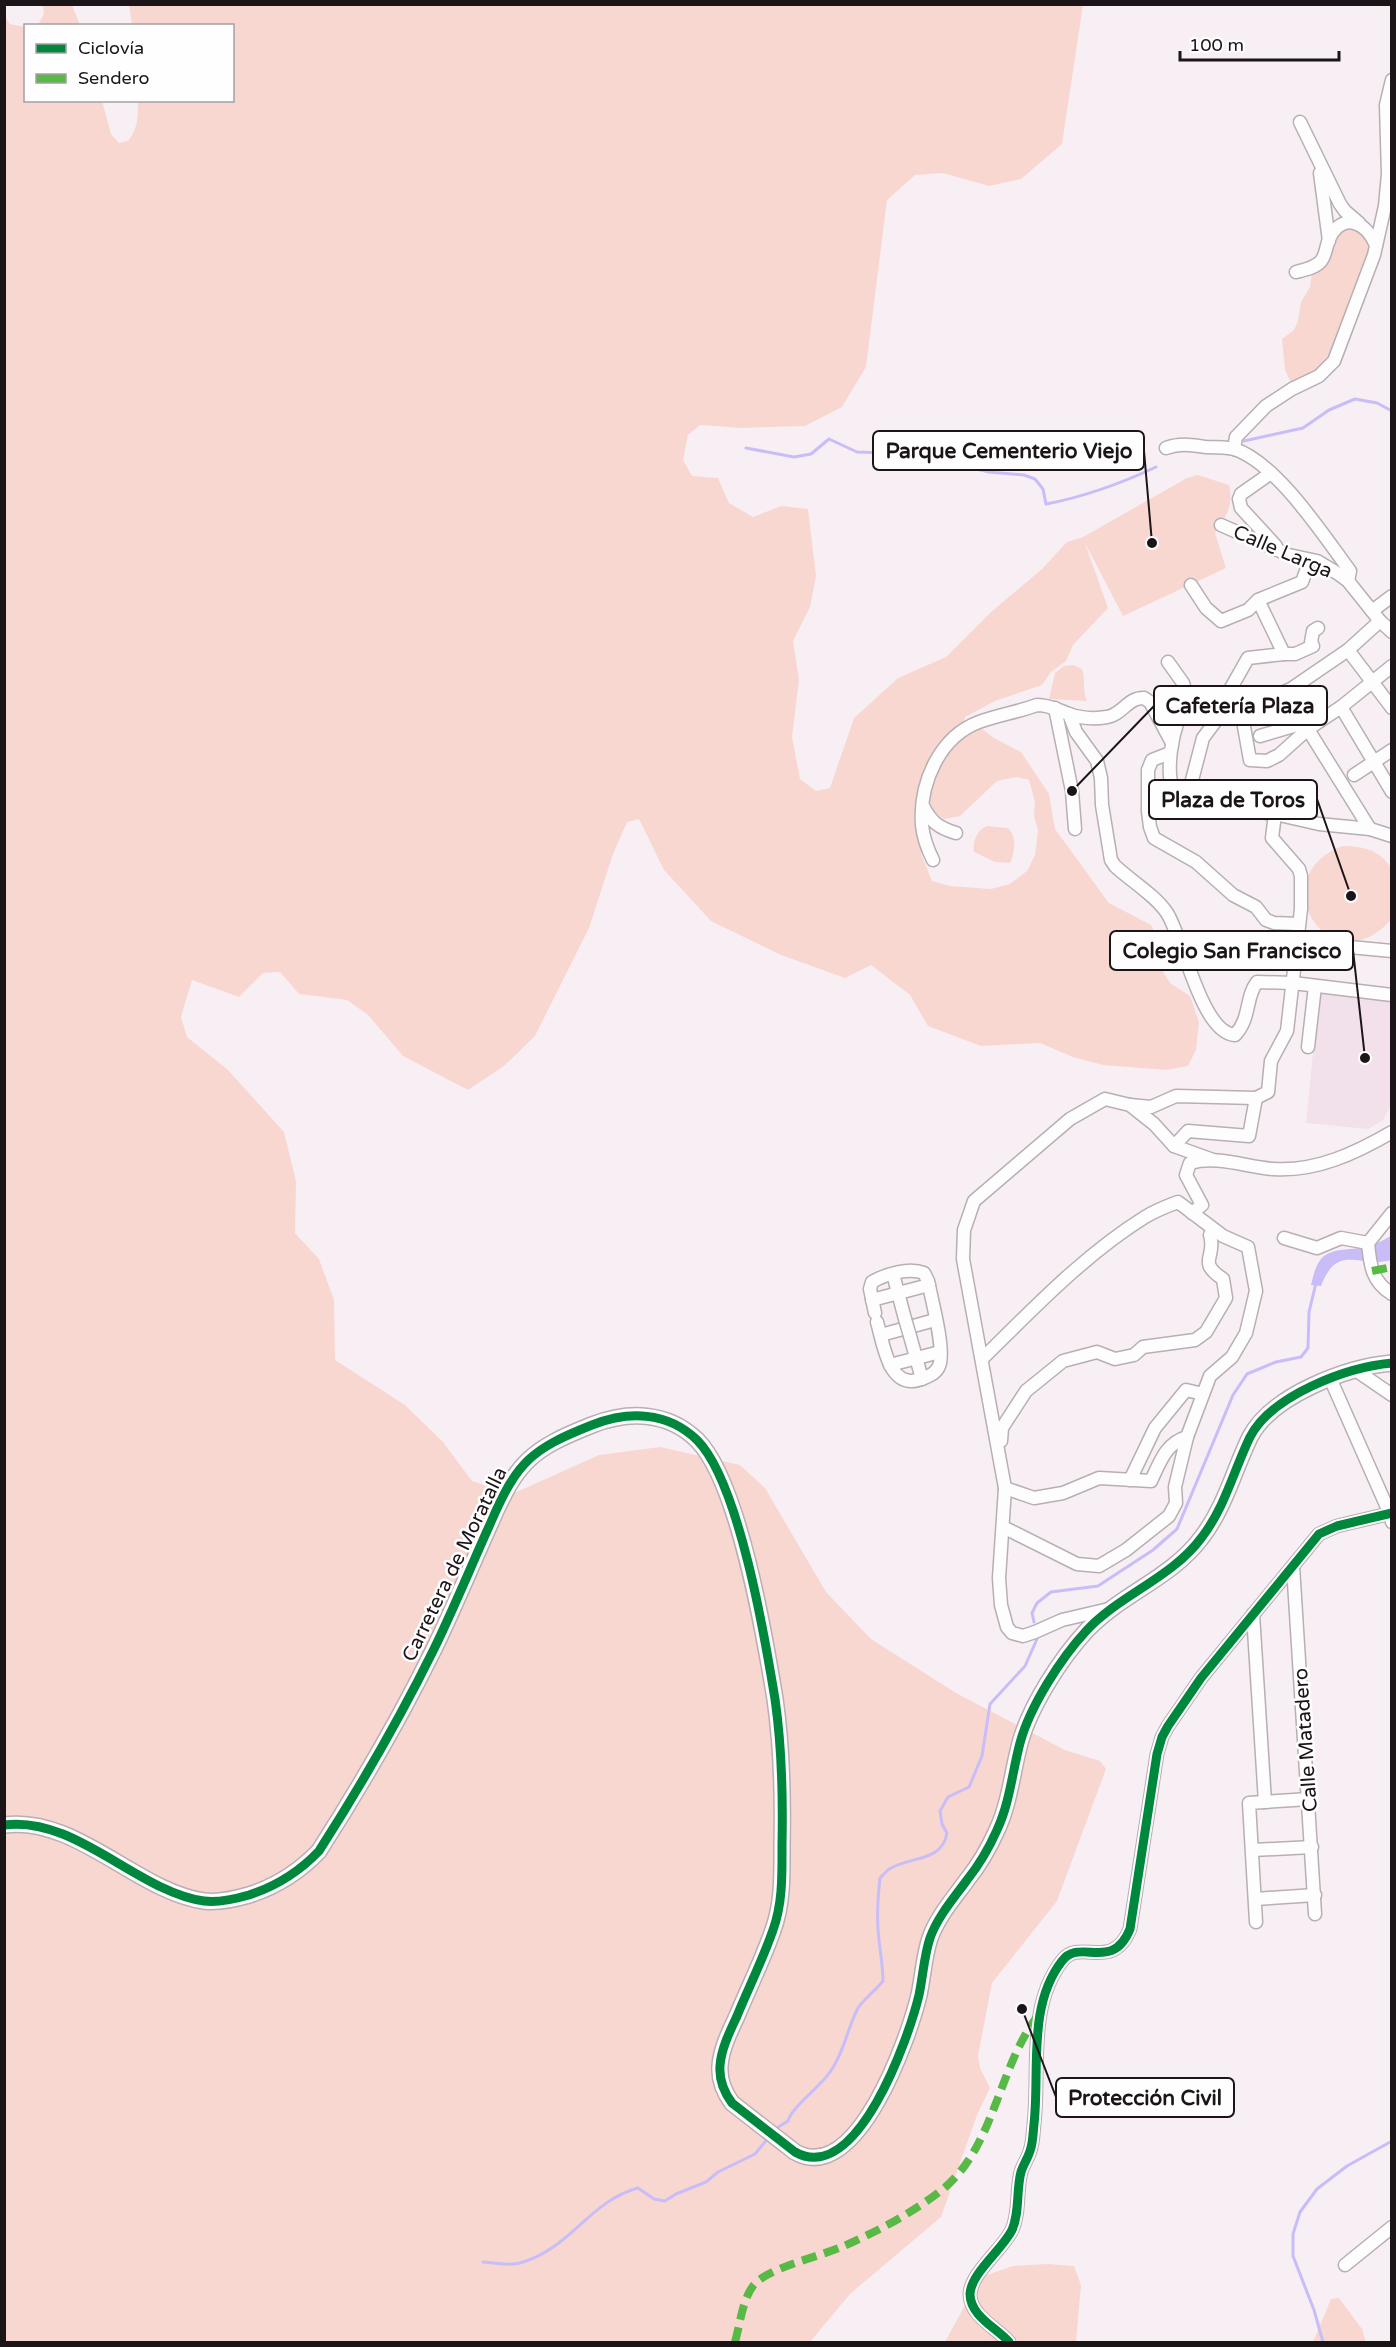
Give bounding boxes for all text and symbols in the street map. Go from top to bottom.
legend [24,24,234,102]
scale bar [1180,24,1339,62]
text: 100 m [1189,34,1244,56]
text: Ciclovía [78,37,144,59]
text: Sendero [78,67,149,89]
callout: Parque Cementerio Viejo [873,431,1144,470]
text: Parque Cementerio Viejo [885,439,1133,464]
street label: Calle Larga [1229,520,1336,584]
callout: Cafetería Plaza [1154,686,1327,725]
text: Cafetería Plaza [1166,694,1315,719]
callout: Plaza de Toros [1149,780,1317,819]
text: Plaza de Toros [1161,788,1305,813]
callout: Colegio San Francisco [1110,931,1353,970]
text: Colegio San Francisco [1122,939,1342,964]
street label: Carretera de Moratalla [397,1463,512,1666]
street label: Calle Matadero [1289,1667,1323,1813]
callout: Protección Civil [1056,2078,1234,2117]
text: Protección Civil [1068,2086,1222,2111]

